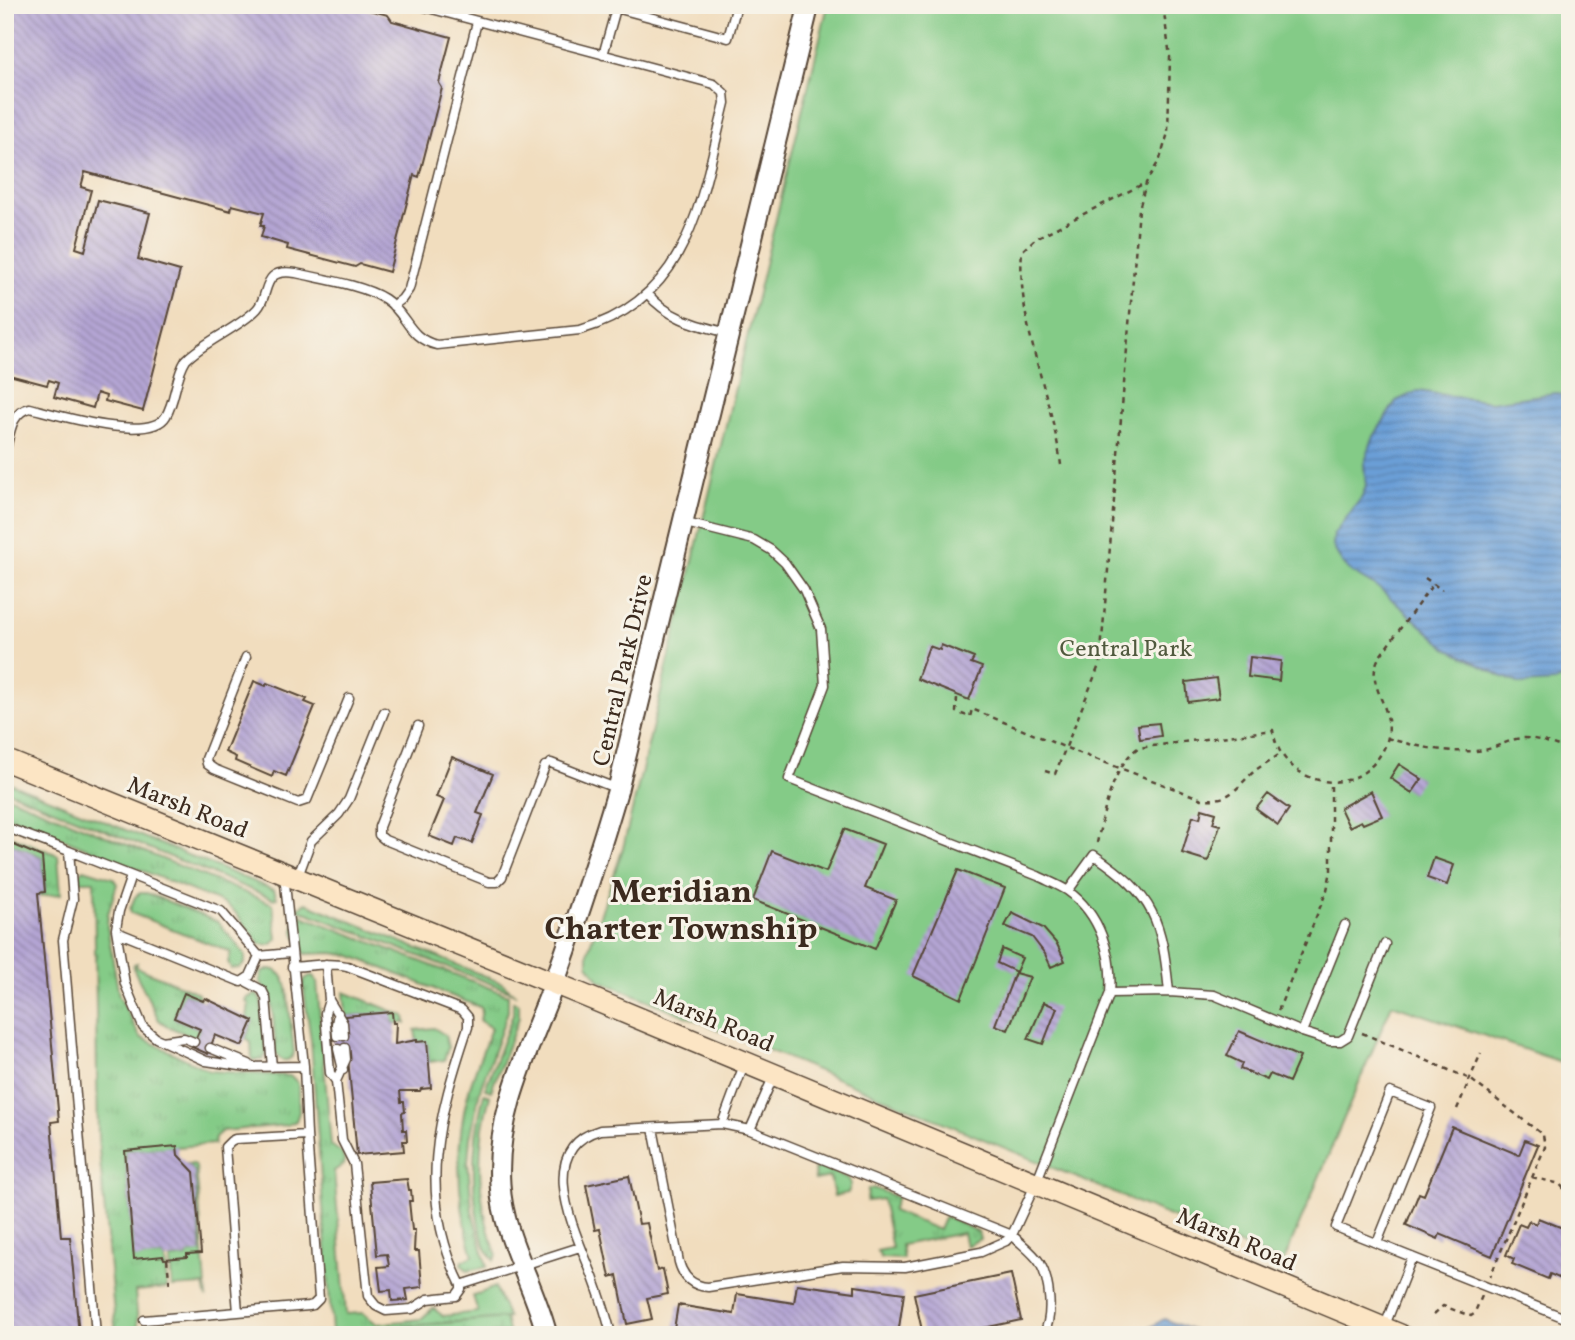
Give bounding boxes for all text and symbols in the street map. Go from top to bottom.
street label: Central Park Drive [585,571,663,770]
park label: Central Park [1060,633,1192,667]
street label: Marsh Road [122,769,253,849]
district label: Meridian Charter Township [545,872,817,953]
street label: Marsh Road [648,981,779,1062]
street label: Marsh Road [1171,1200,1302,1281]

